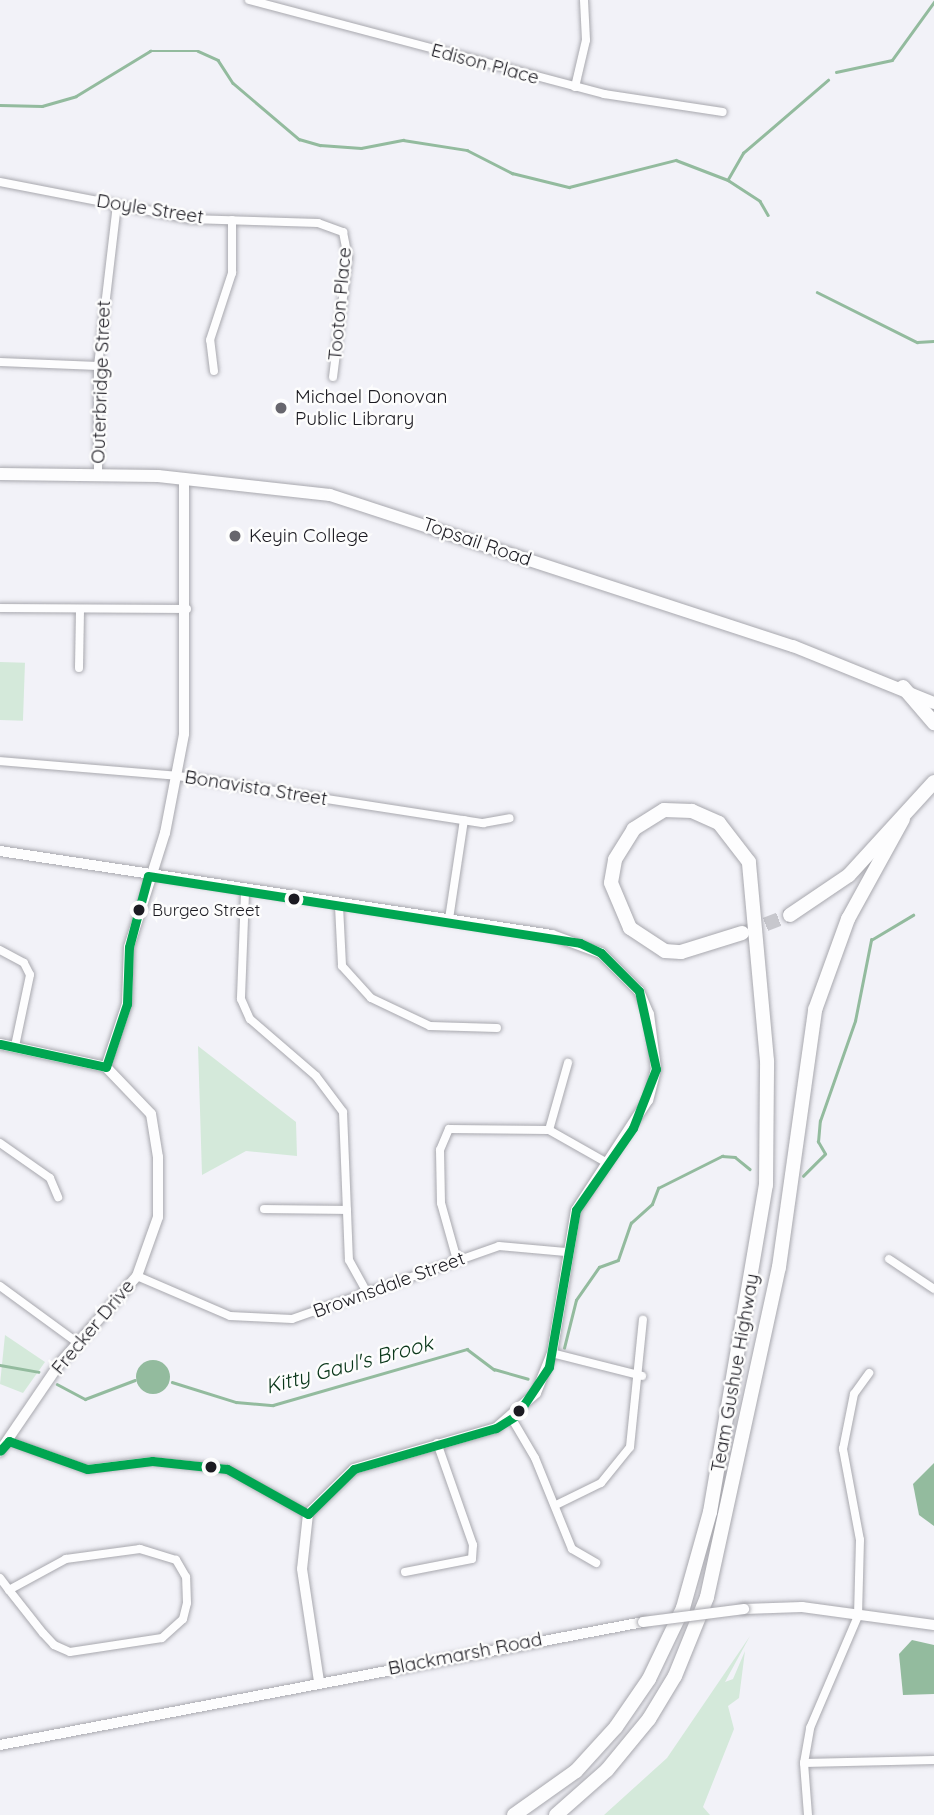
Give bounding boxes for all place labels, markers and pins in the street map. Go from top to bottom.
place label: Michael Donovan Public Library [295,386,447,430]
marker: Michael Donovan Public Library [273,400,289,416]
place label: Keyin College [249,525,368,547]
marker: Keyin College [227,528,243,544]
unlabelled marker [287,892,301,906]
place label: Burgeo Street [152,900,260,920]
marker: Burgeo Street [132,903,146,917]
unlabelled marker [512,1404,526,1418]
unlabelled marker [204,1460,218,1474]

